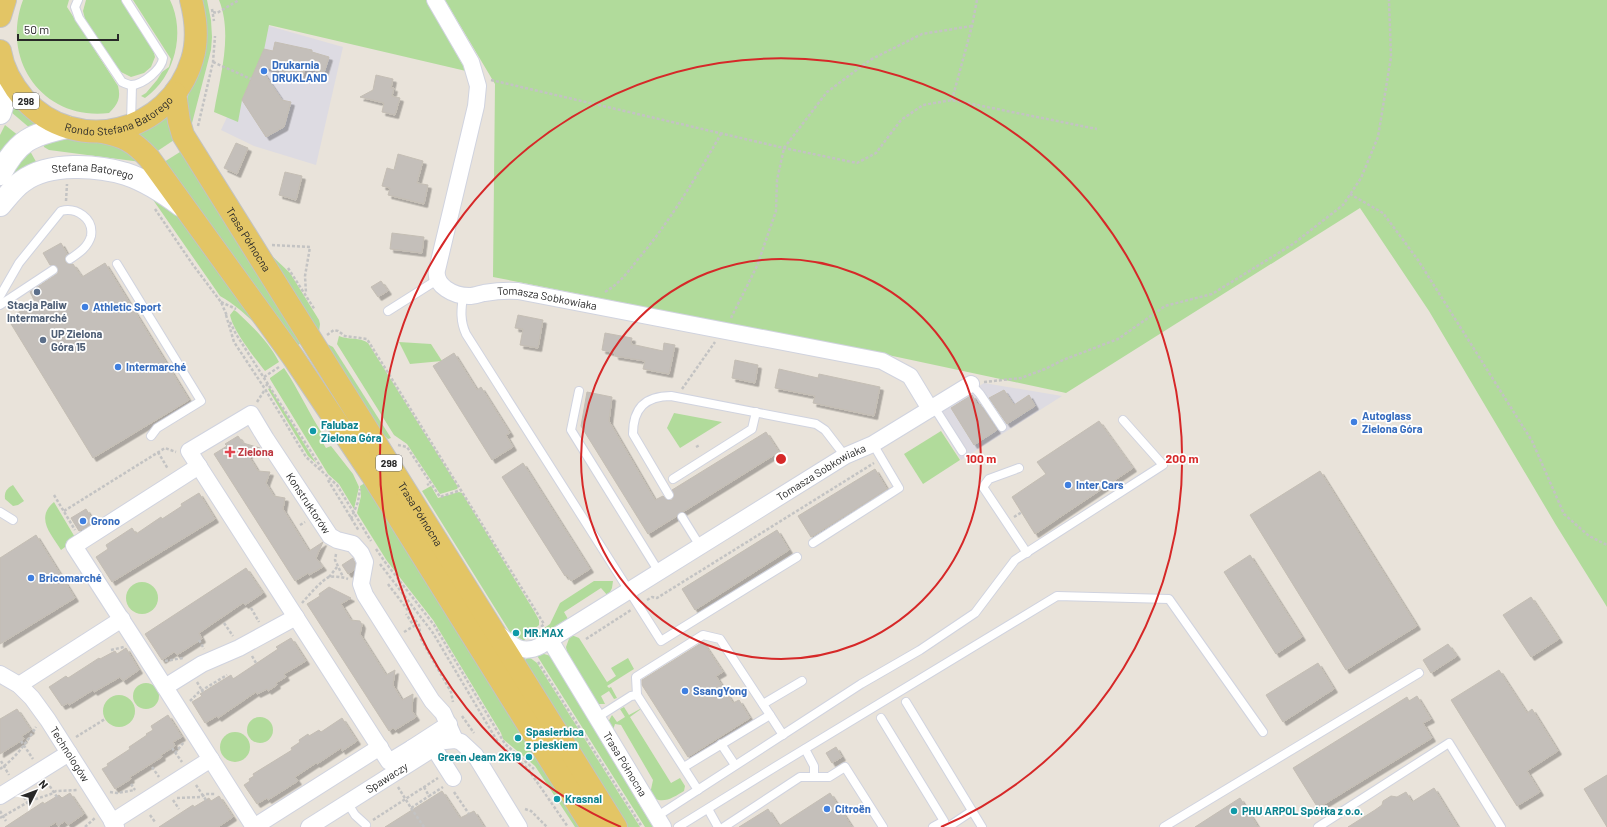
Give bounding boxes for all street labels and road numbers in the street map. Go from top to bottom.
road number: 298 [13,93,39,109]
street label: Rondo Stefana Batorego [63,93,175,137]
street label: Stefana Batorego [50,160,136,182]
street label: Trasa Północna [224,205,274,274]
street label: Tomasza Sobkowiaka [497,284,598,312]
street label: Tomasza Sobkowiaka [774,441,867,503]
road number: 298 [376,455,402,471]
street label: Konstruktorów [284,470,334,536]
street label: Trasa Północna [396,479,446,548]
street label: Technologów [48,724,93,784]
street label: Trasa Północna [601,729,650,799]
street label: Spawaczy [363,759,410,796]

